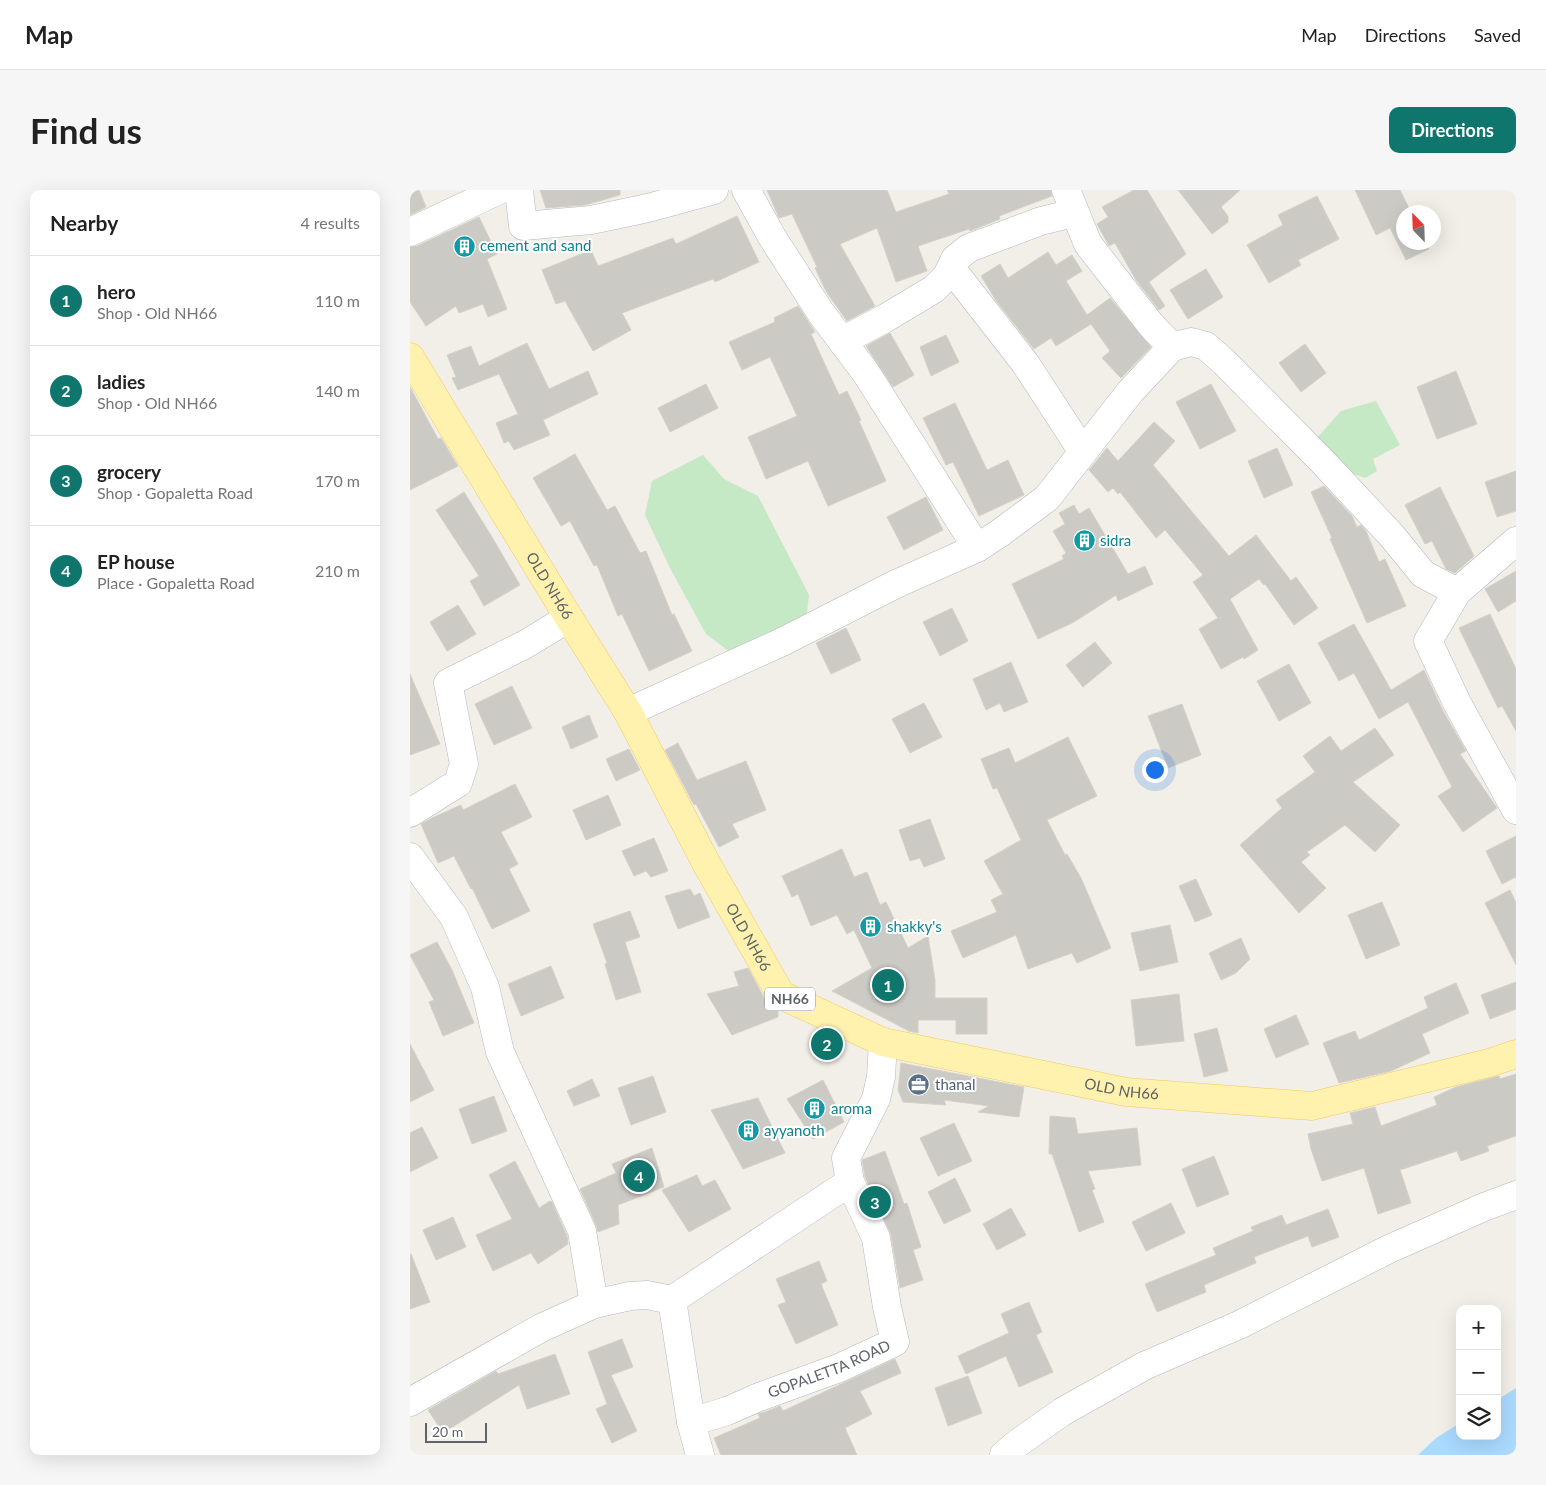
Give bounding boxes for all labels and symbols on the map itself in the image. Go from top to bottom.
north arrow [1396,205,1441,250]
building icon: cement and sand [452,234,476,258]
place label: cement and sand [480,236,591,254]
building icon: sidra [1072,529,1096,553]
place label: sidra [1100,531,1131,549]
street label: OLD NH66 [523,549,578,622]
your location [1142,757,1168,783]
street label: OLD NH66 [723,900,776,974]
building icon: shakky's [859,915,883,939]
place label: shakky's [887,917,942,935]
pin: 1 [872,966,904,1004]
road number: NH66 [765,988,815,1011]
pin: 2 [811,1025,843,1063]
office icon: thanal [907,1073,931,1097]
street label: OLD NH66 [1083,1074,1160,1102]
place label: thanal [935,1075,976,1093]
building icon: aroma [803,1097,827,1121]
place label: aroma [831,1099,872,1117]
building icon: ayyanoth [736,1119,760,1143]
place label: ayyanoth [764,1121,825,1139]
pin: 4 [623,1157,655,1195]
pin: 3 [859,1183,891,1221]
street label: GOPALETTA ROAD [765,1336,893,1401]
scale bar [425,1420,488,1443]

